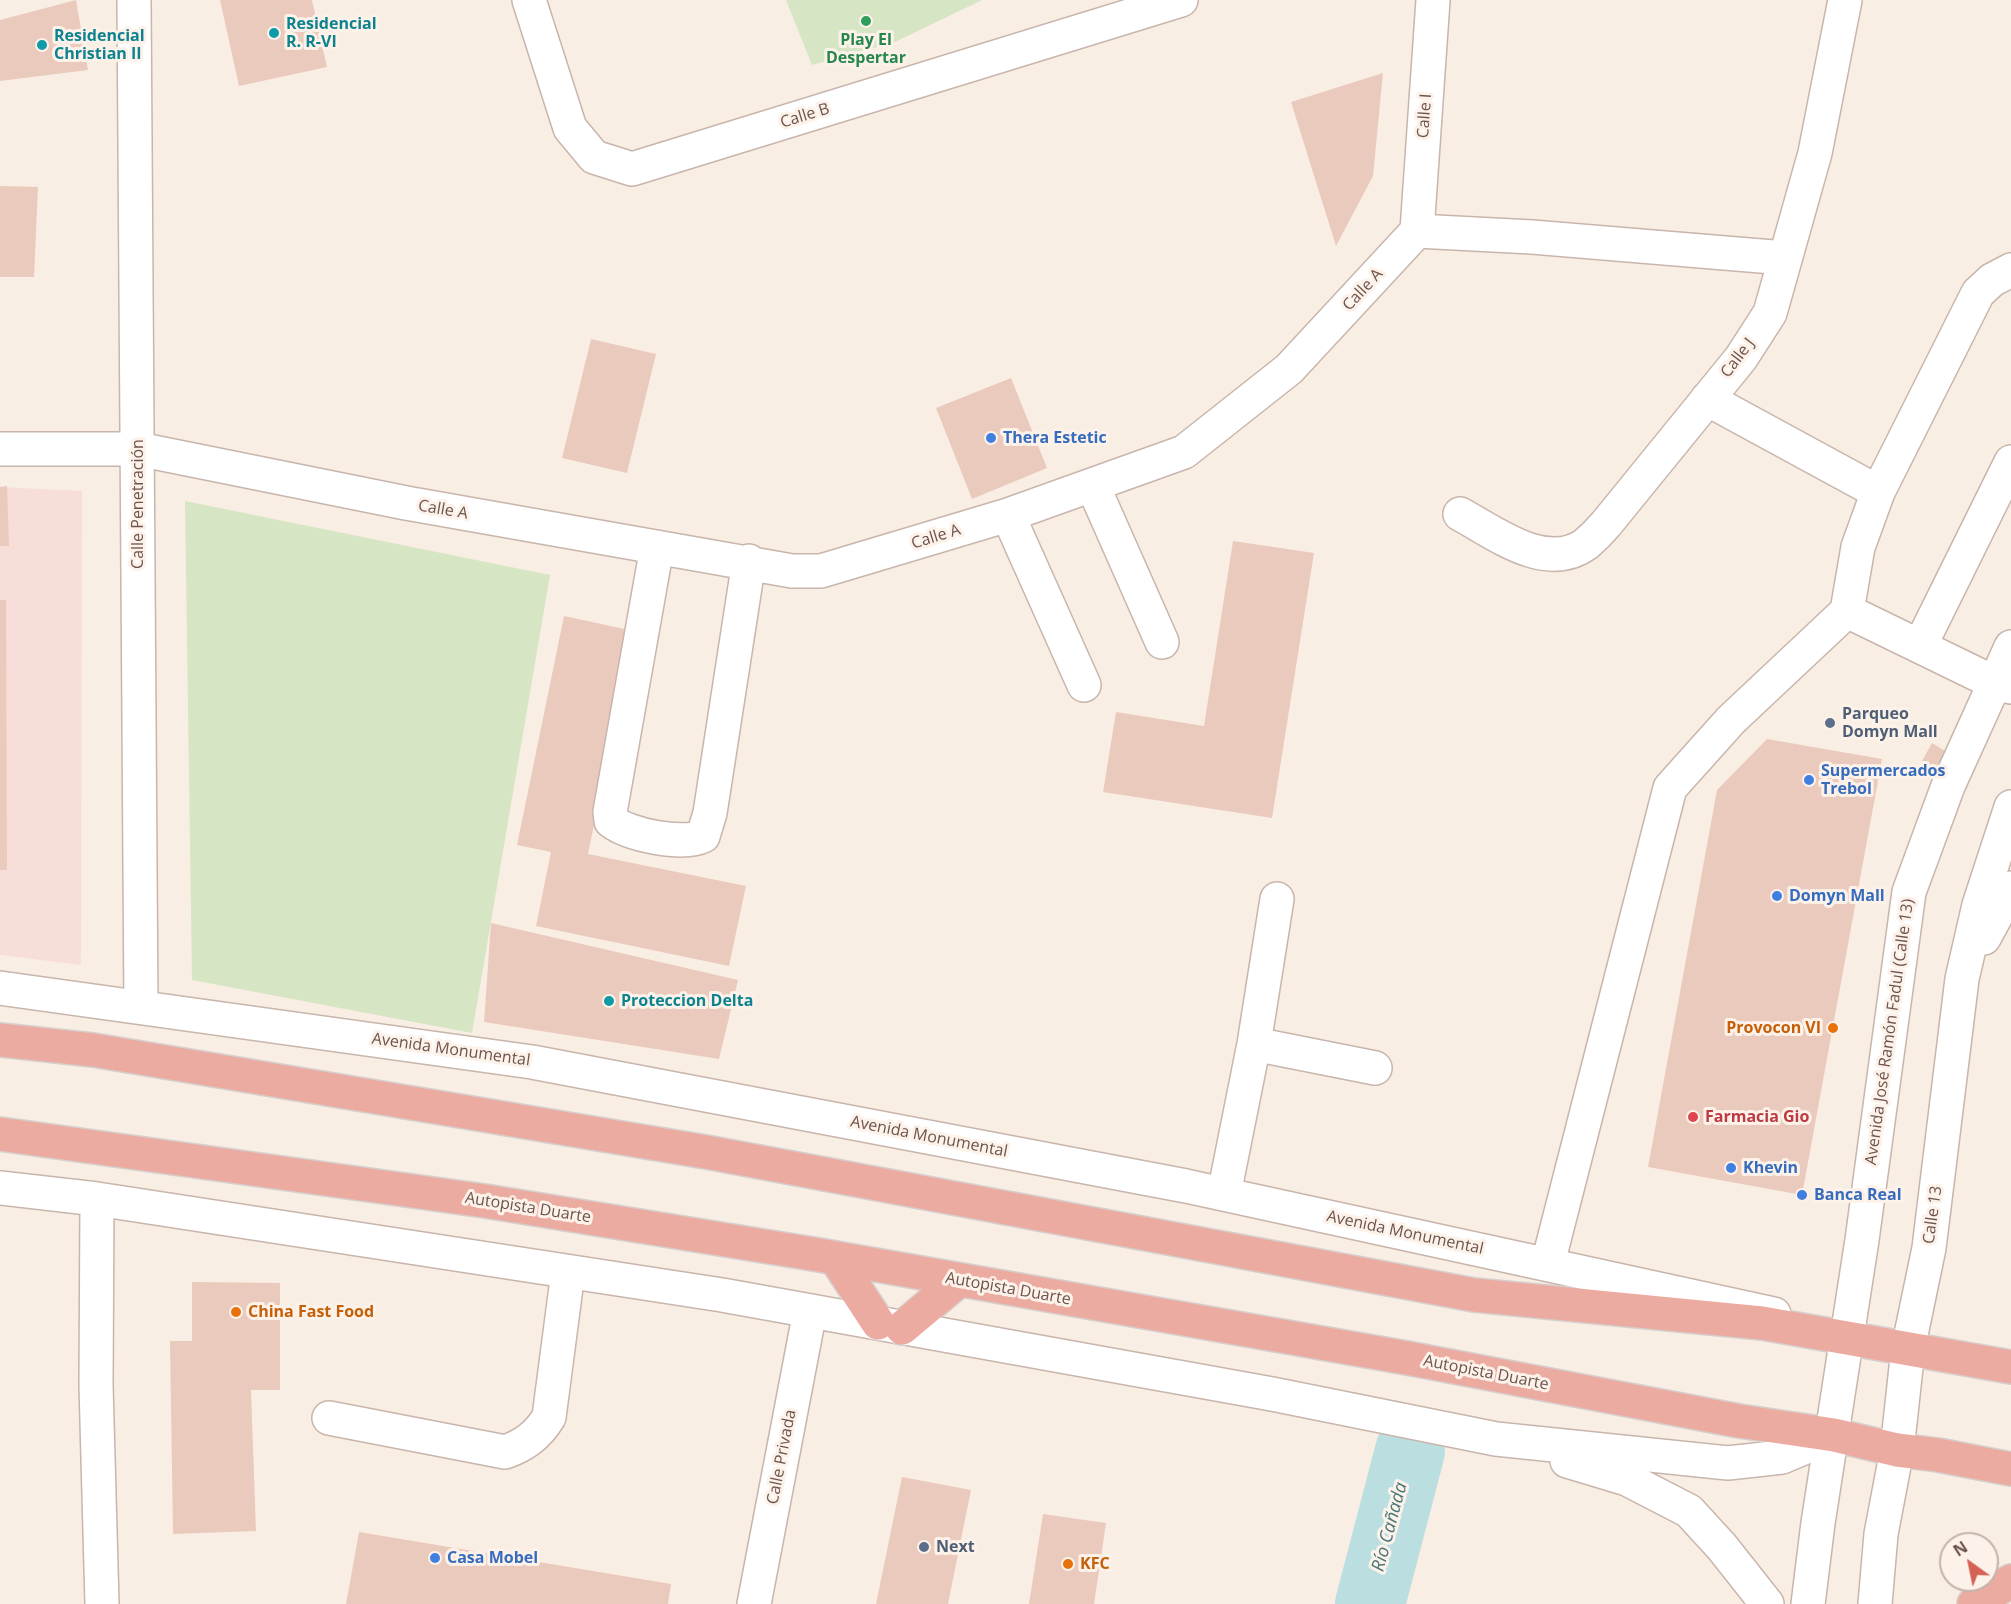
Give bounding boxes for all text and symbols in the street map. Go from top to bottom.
place label: Residencial R. R-VI [286,14,377,52]
marker: Play El Despertar [859,14,873,28]
place label: Residencial Christian II [54,26,145,64]
marker: Residencial R. R-VI [267,26,281,40]
place label: Play El Despertar [826,30,906,68]
marker: Residencial Christian II [35,38,49,52]
street label: Calle I [1414,93,1436,139]
street label: Calle B [778,99,832,133]
street label: Calle A [1339,265,1387,315]
street label: Calle J [1717,334,1759,382]
place label: Thera Estetic [1003,428,1107,448]
marker: Thera Estetic [984,431,998,445]
street label: Calle Penetración [128,439,148,569]
street label: Calle A [417,496,469,524]
street label: Calle A [909,520,963,554]
place label: Parqueo Domyn Mall [1842,704,1938,742]
marker: Parqueo Domyn Mall [1823,716,1837,730]
place label: Supermercados Trebol [1821,761,1945,799]
marker: Supermercados Trebol [1802,773,1816,787]
place label: Domyn Mall [1789,886,1885,906]
marker: Domyn Mall [1770,889,1784,903]
street label: Avenida José Ramón Fadul (Calle 13) [1862,898,1918,1166]
place label: Proteccion Delta [621,991,753,1011]
marker: Proteccion Delta [602,994,616,1008]
place label: Provocon VI [1726,1018,1821,1038]
marker: Provocon VI [1826,1021,1840,1035]
street label: Avenida Monumental [371,1029,531,1071]
place label: Farmacia Gio [1705,1107,1809,1127]
marker: Farmacia Gio [1686,1110,1700,1124]
street label: Avenida Monumental [849,1112,1009,1162]
place label: Khevin [1743,1158,1798,1178]
marker: Khevin [1724,1161,1738,1175]
place label: Banca Real [1814,1185,1902,1205]
street label: Calle 13 [1919,1185,1947,1245]
marker: Banca Real [1795,1188,1809,1202]
street label: Autopista Duarte [464,1189,592,1227]
street label: Avenida Monumental [1325,1207,1485,1259]
street label: Autopista Duarte [944,1269,1072,1309]
place label: China Fast Food [248,1302,374,1322]
marker: China Fast Food [229,1305,243,1319]
street label: Autopista Duarte [1422,1351,1550,1395]
street label: Calle Privada [763,1408,801,1506]
water label: Río Cañada [1368,1480,1412,1574]
north arrow [1939,1532,1999,1592]
text: N [1949,1536,1972,1561]
place label: Next [936,1537,975,1557]
marker: Next [917,1540,931,1554]
place label: Casa Mobel [447,1548,538,1568]
marker: Casa Mobel [428,1551,442,1565]
place label: KFC [1080,1554,1110,1574]
marker: KFC [1061,1557,1075,1571]

